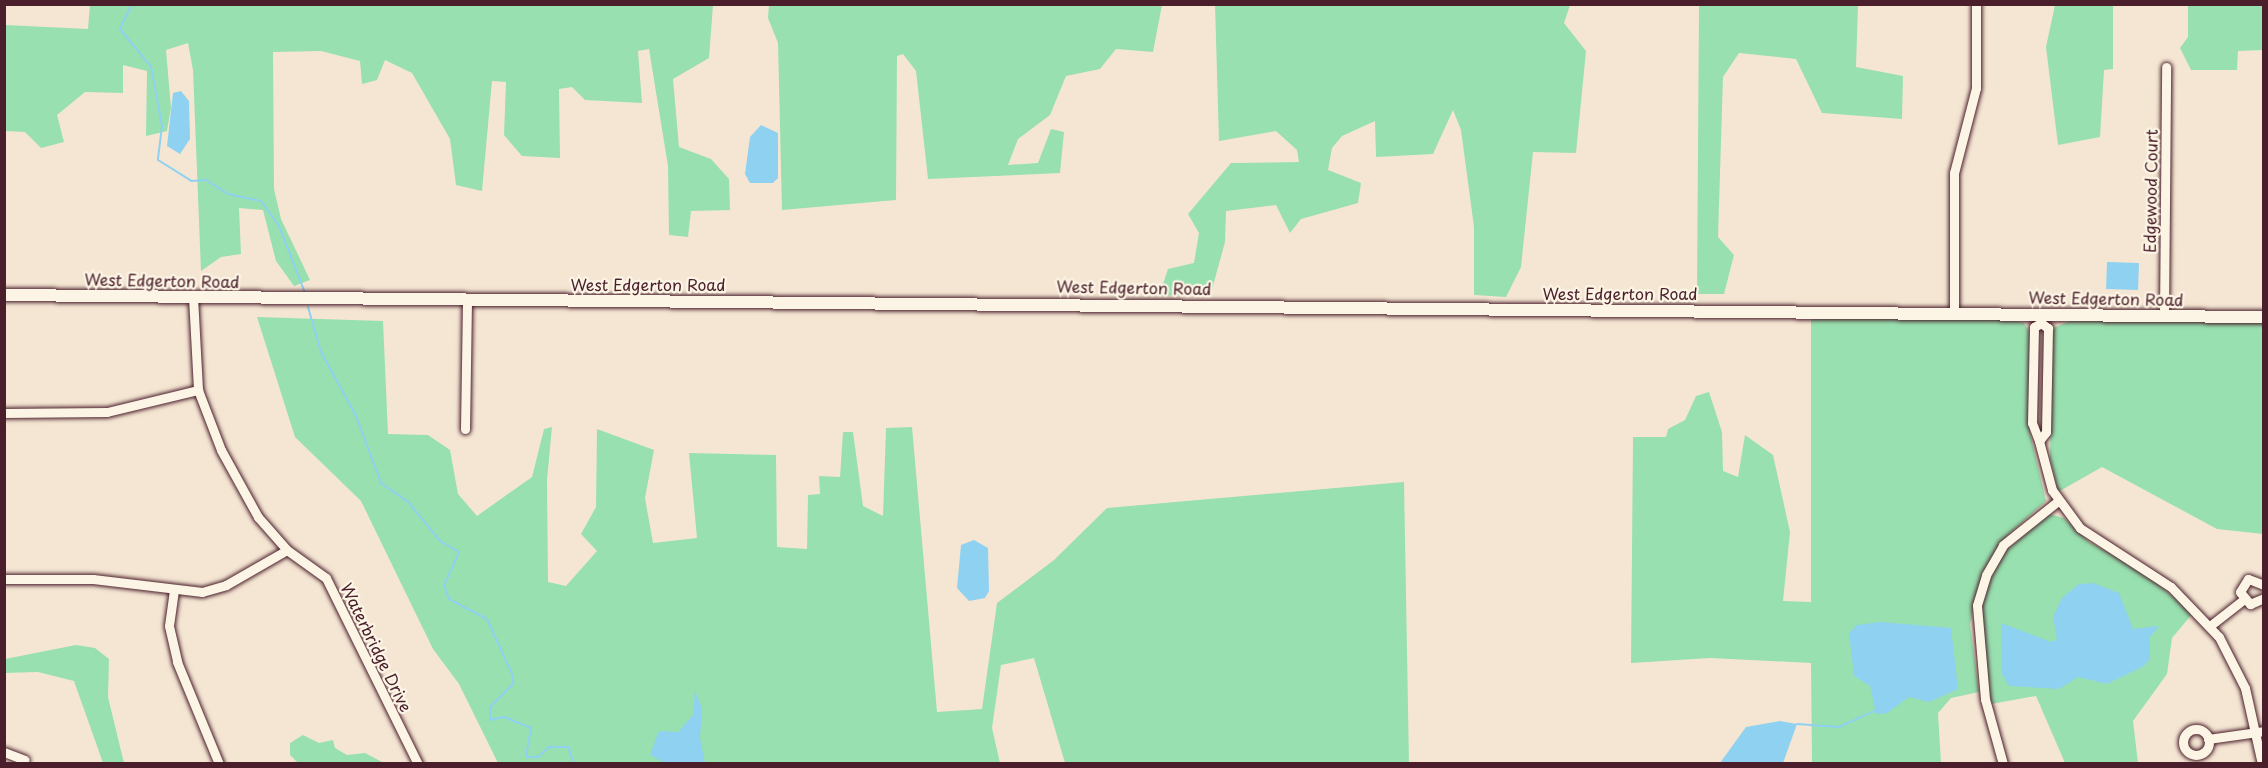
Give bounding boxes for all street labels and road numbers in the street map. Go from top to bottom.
street label: Edgewood Court [2139,128,2161,254]
street label: West Edgerton Road [84,269,240,291]
street label: West Edgerton Road [570,274,726,294]
street label: West Edgerton Road [1056,276,1212,298]
street label: West Edgerton Road [1542,283,1698,303]
street label: West Edgerton Road [2028,287,2184,309]
street label: Waterbridge Drive [337,579,417,715]

